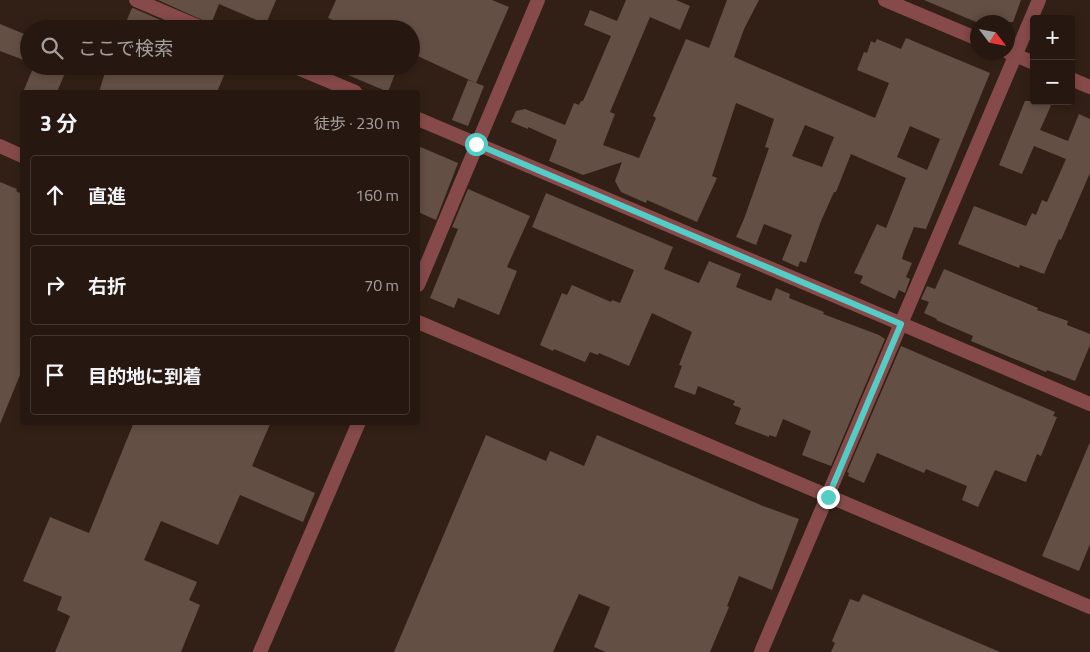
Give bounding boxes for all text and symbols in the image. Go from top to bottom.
north arrow [970,15,1015,60]
map controls [1030,15,1075,105]
button: + [1030,15,1075,60]
search box [20,20,420,75]
text: ここで検索 [78,33,173,62]
icon: search [38,34,66,62]
button: − [1030,60,1075,105]
text: 3 分 [40,107,77,139]
text: 徒歩 · 230 m [314,111,400,135]
route start [465,133,488,156]
icon: ahead [41,181,69,209]
text: 直進 [88,181,126,210]
text: 160 m [355,183,399,207]
icon: right [41,271,69,299]
text: 右折 [88,271,126,300]
text: 70 m [364,273,399,297]
icon: arrive [41,361,69,389]
text: 目的地に到着 [88,361,202,390]
route end [817,486,840,509]

